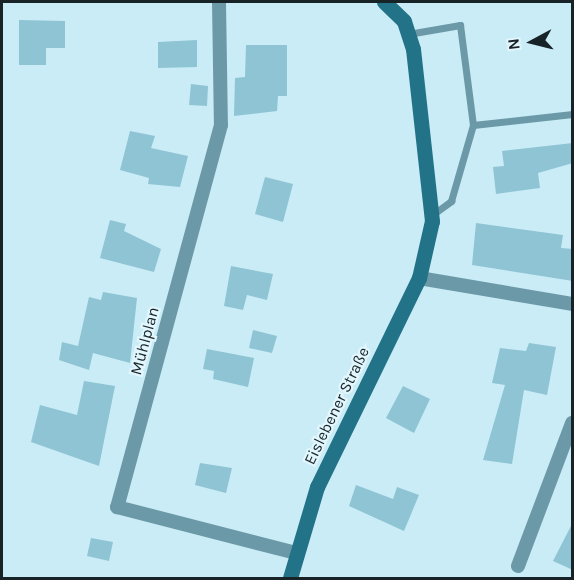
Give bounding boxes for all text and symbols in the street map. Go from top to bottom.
north arrow [502,12,562,72]
text: N [504,37,524,51]
street label: Mühlplan [127,305,163,377]
street label: Eislebener Straße [300,344,374,468]

